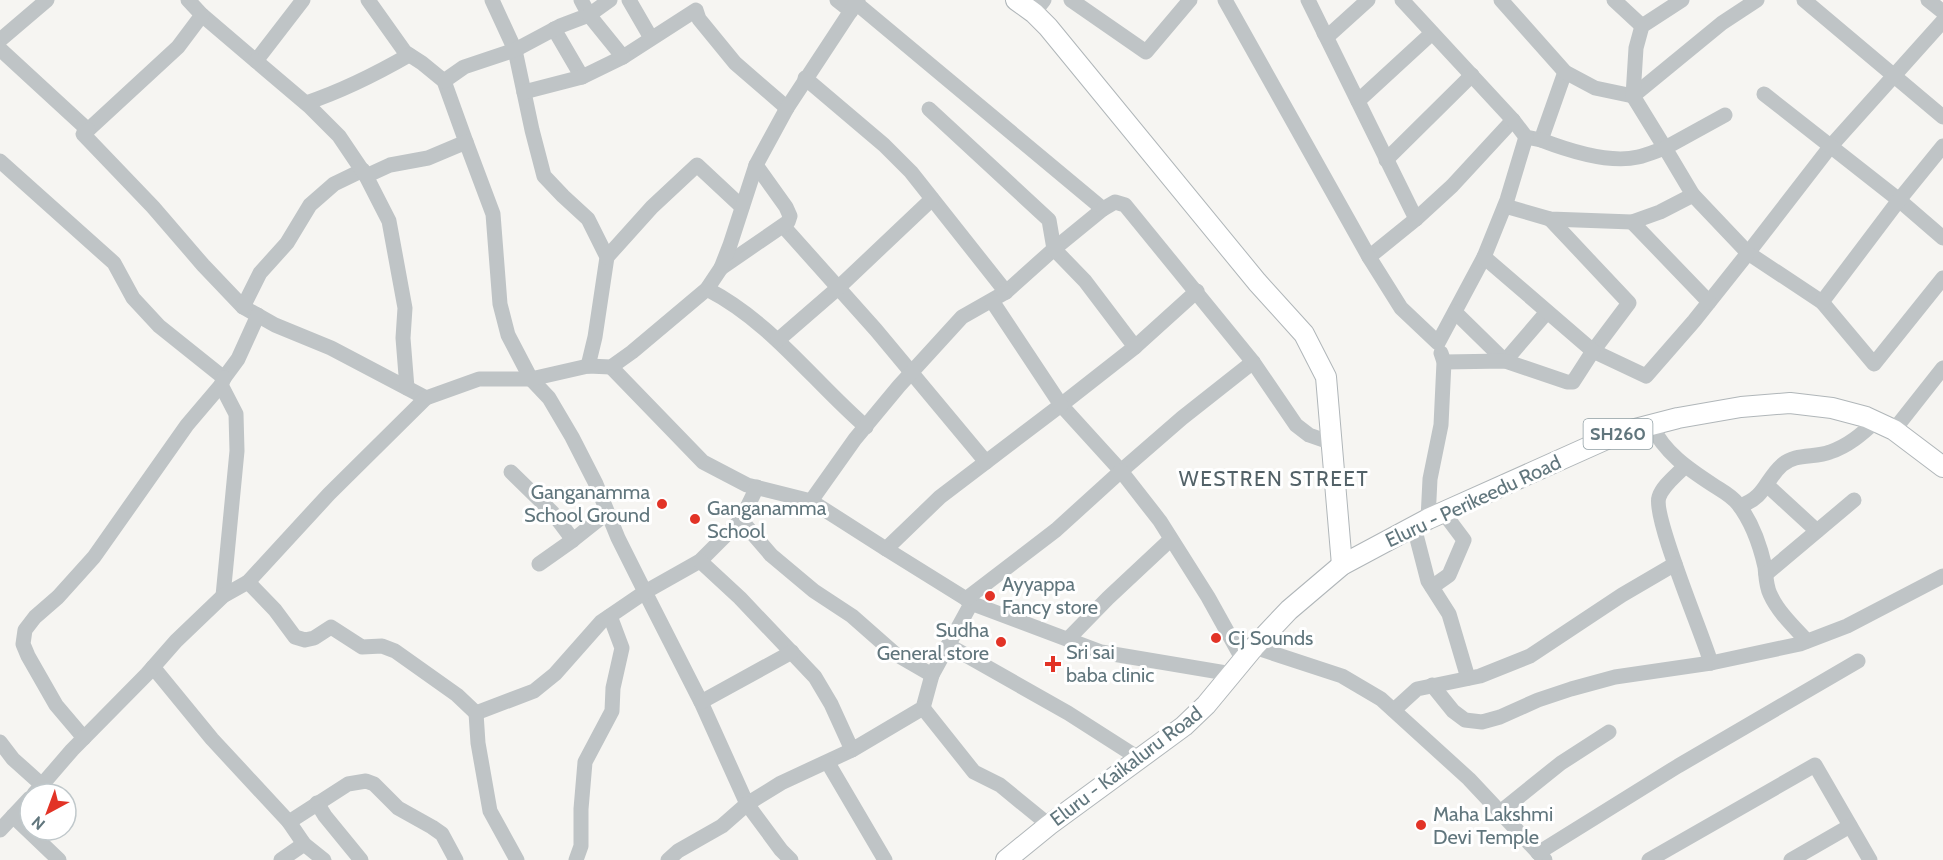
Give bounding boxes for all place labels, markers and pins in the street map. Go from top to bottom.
place label: Ganganamma School Ground [524,480,650,527]
place label: Ganganamma School [707,496,827,543]
marker: Ganganamma School Ground [655,497,669,511]
marker: Ganganamma School [688,512,702,526]
place label: Ayyappa Fancy store [1002,572,1098,619]
marker: Ayyappa Fancy store [983,589,997,603]
place label: Sudha General store [877,618,989,665]
place label: Cj Sounds [1228,626,1313,650]
marker: Cj Sounds [1209,631,1223,645]
marker: Sudha General store [994,635,1008,649]
place label: Sri sai baba clinic [1066,640,1154,687]
marker: Sri sai baba clinic [1044,655,1062,673]
place label: Maha Lakshmi Devi Temple [1433,802,1553,849]
marker: Maha Lakshmi Devi Temple [1414,818,1428,832]

